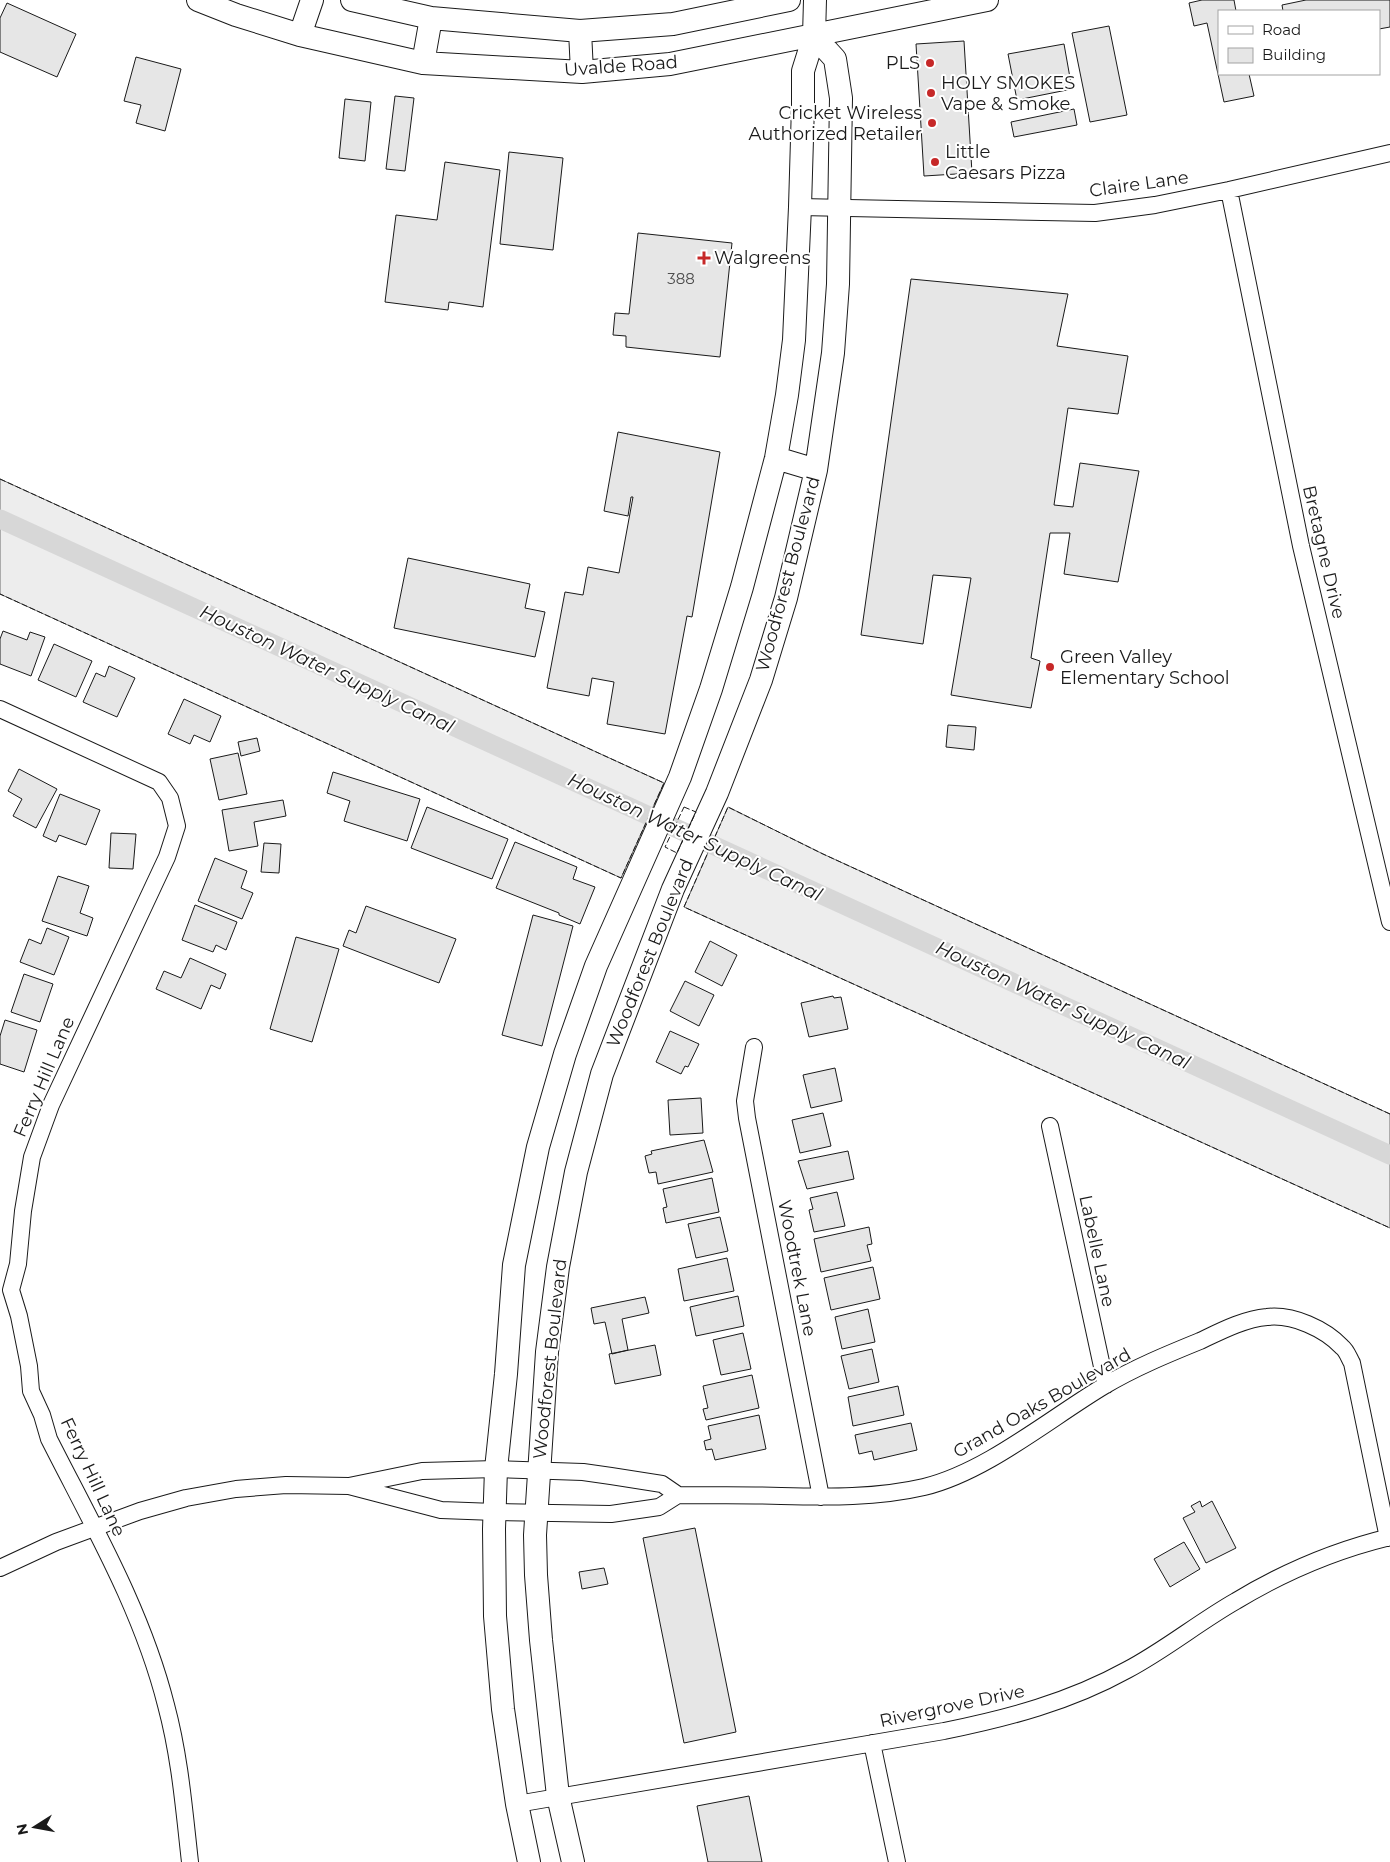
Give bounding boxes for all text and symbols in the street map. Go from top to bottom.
legend [1218,10,1380,75]
text: Road [1262,20,1301,39]
text: Building [1262,45,1326,64]
street label: Uvalde Road [563,51,679,81]
place label: PLS [886,52,920,74]
marker: PLS [924,57,936,69]
place label: HOLY SMOKES Vape & Smoke [941,72,1075,115]
marker: HOLY SMOKES Vape & Smoke [925,87,937,99]
place label: Cricket Wireless Authorized Retailer [748,102,922,145]
marker: Cricket Wireless Authorized Retailer [926,117,938,129]
place label: Little Caesars Pizza [945,141,1066,184]
marker: Little Caesars Pizza [929,156,941,168]
street label: Claire Lane [1088,166,1190,202]
place label: Walgreens [714,247,811,269]
marker: Walgreens [698,252,710,264]
house number: 388 [667,269,695,288]
street label: Woodforest Boulevard [751,474,825,674]
street label: Bretagne Drive [1298,483,1350,621]
water label: Houston Water Supply Canal [196,600,459,739]
place label: Green Valley Elementary School [1060,646,1230,689]
marker: Green Valley Elementary School [1044,661,1056,673]
water label: Houston Water Supply Canal [564,768,827,907]
street label: Woodforest Boulevard [602,856,698,1050]
water label: Houston Water Supply Canal [932,936,1195,1075]
street label: Ferry Hill Lane [9,1013,79,1141]
street label: Labelle Lane [1074,1193,1120,1309]
street label: Woodtrek Lane [773,1198,821,1338]
street label: Woodforest Boulevard [529,1258,571,1460]
street label: Grand Oaks Boulevard [949,1343,1135,1463]
street label: Ferry Hill Lane [56,1414,130,1540]
street label: Rivergrove Drive [877,1680,1027,1732]
north arrow [10,1802,60,1852]
text: N [12,1822,32,1837]

